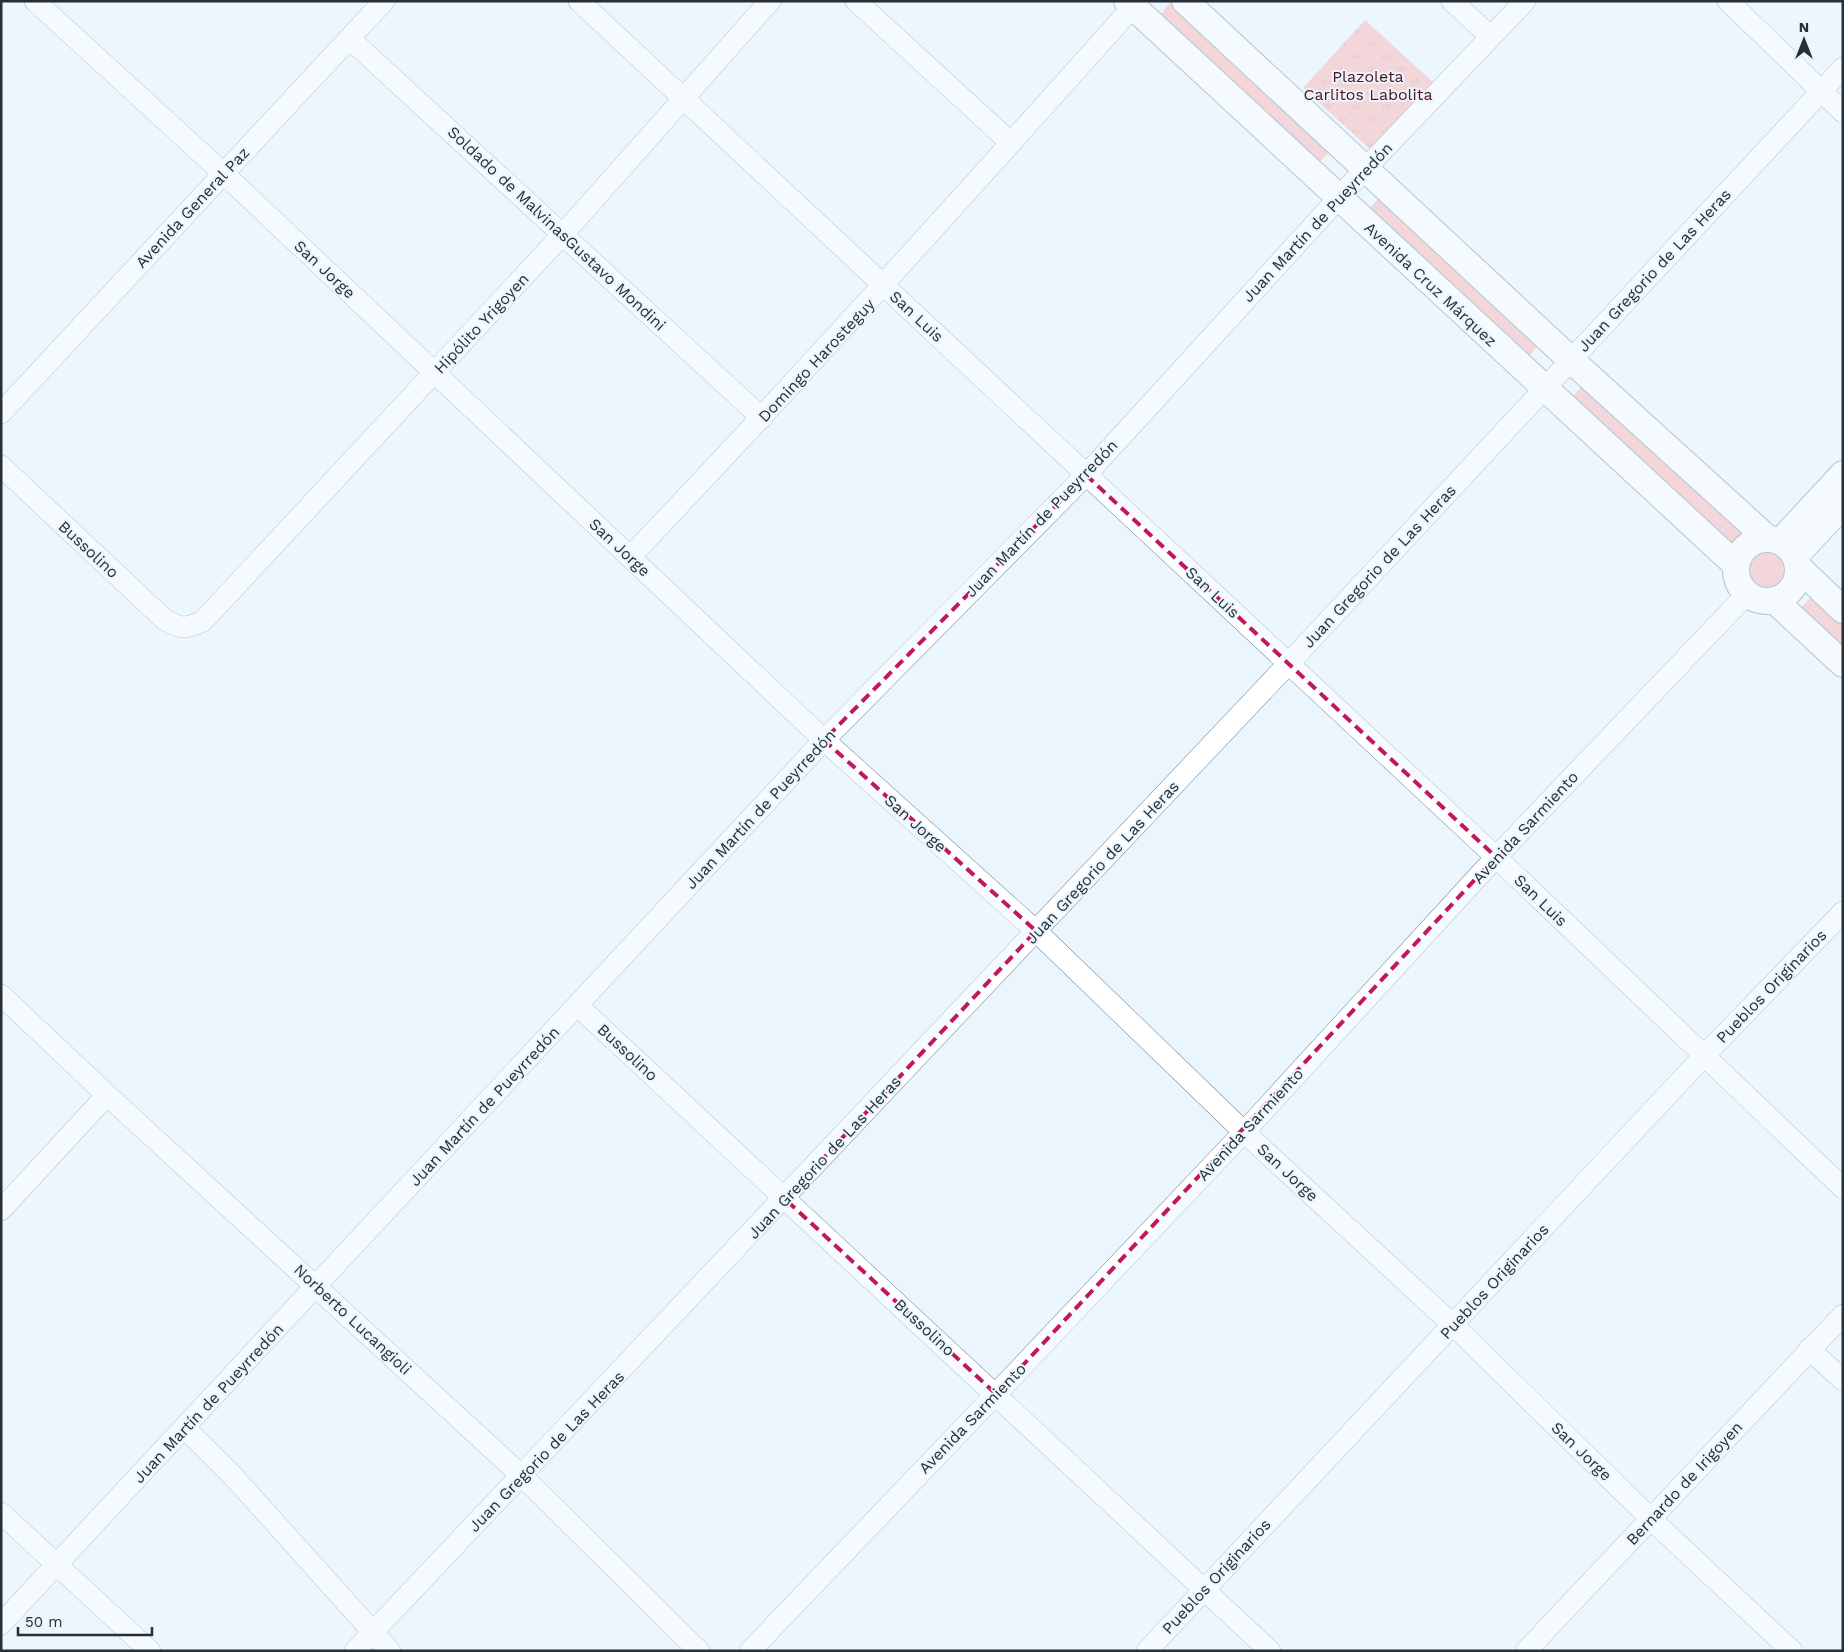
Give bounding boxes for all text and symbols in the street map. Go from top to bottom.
north arrow [1779,15,1829,65]
text: N [1799,19,1809,35]
park label: Plazoleta Carlitos Labolita [1303,67,1433,104]
street label: Soldado de MalvinasGustavo Mondini [444,122,670,335]
street label: Juan Martín de Pueyrredón [1238,139,1396,306]
street label: Avenida General Paz [131,143,253,272]
street label: Juan Gregorio de Las Heras [1574,185,1735,356]
street label: Avenida Cruz Márquez [1361,218,1501,351]
street label: San Jorge [290,236,359,302]
street label: Hipólito Yrigoyen [430,269,533,377]
street label: San Luis [886,287,947,346]
street label: Domingo Harosteguy [754,294,879,426]
street label: Juan Martín de Pueyrredón [961,436,1122,601]
street label: Juan Gregorio de Las Heras [1299,481,1460,652]
street label: San Jorge [585,514,654,580]
street label: Bussolino [55,517,123,582]
street label: San Luis [1182,563,1243,622]
street label: Juan Martín de Pueyrredón [681,726,839,893]
street label: Avenida Sarmiento [1468,767,1582,887]
street label: Juan Gregorio de Las Heras [1022,777,1183,948]
street label: San Jorge [881,791,950,856]
street label: San Luis [1510,870,1571,930]
street label: Pueblos Originarios [1712,926,1830,1047]
street label: Bussolino [594,1020,662,1085]
street label: Juan Martín de Pueyrredón [405,1023,563,1190]
street label: Avenida Sarmiento [1193,1064,1307,1184]
street label: Juan Gregorio de Las Heras [744,1072,905,1243]
street label: San Jorge [1253,1139,1322,1205]
street label: Pueblos Originarios [1436,1220,1553,1343]
street label: Norberto Lucangioli [290,1260,415,1379]
street label: Bussolino [891,1295,959,1360]
street label: Juan Martín de Pueyrredón [129,1320,287,1487]
street label: Avenida Sarmiento [915,1359,1030,1478]
street label: Juan Gregorio de Las Heras [464,1367,628,1536]
street label: San Jorge [1548,1418,1616,1485]
street label: Bernardo de Irigoyen [1622,1418,1747,1549]
street label: Pueblos Originarios [1158,1515,1275,1638]
scale bar [18,1604,151,1636]
text: 50 m [25,1613,62,1631]

